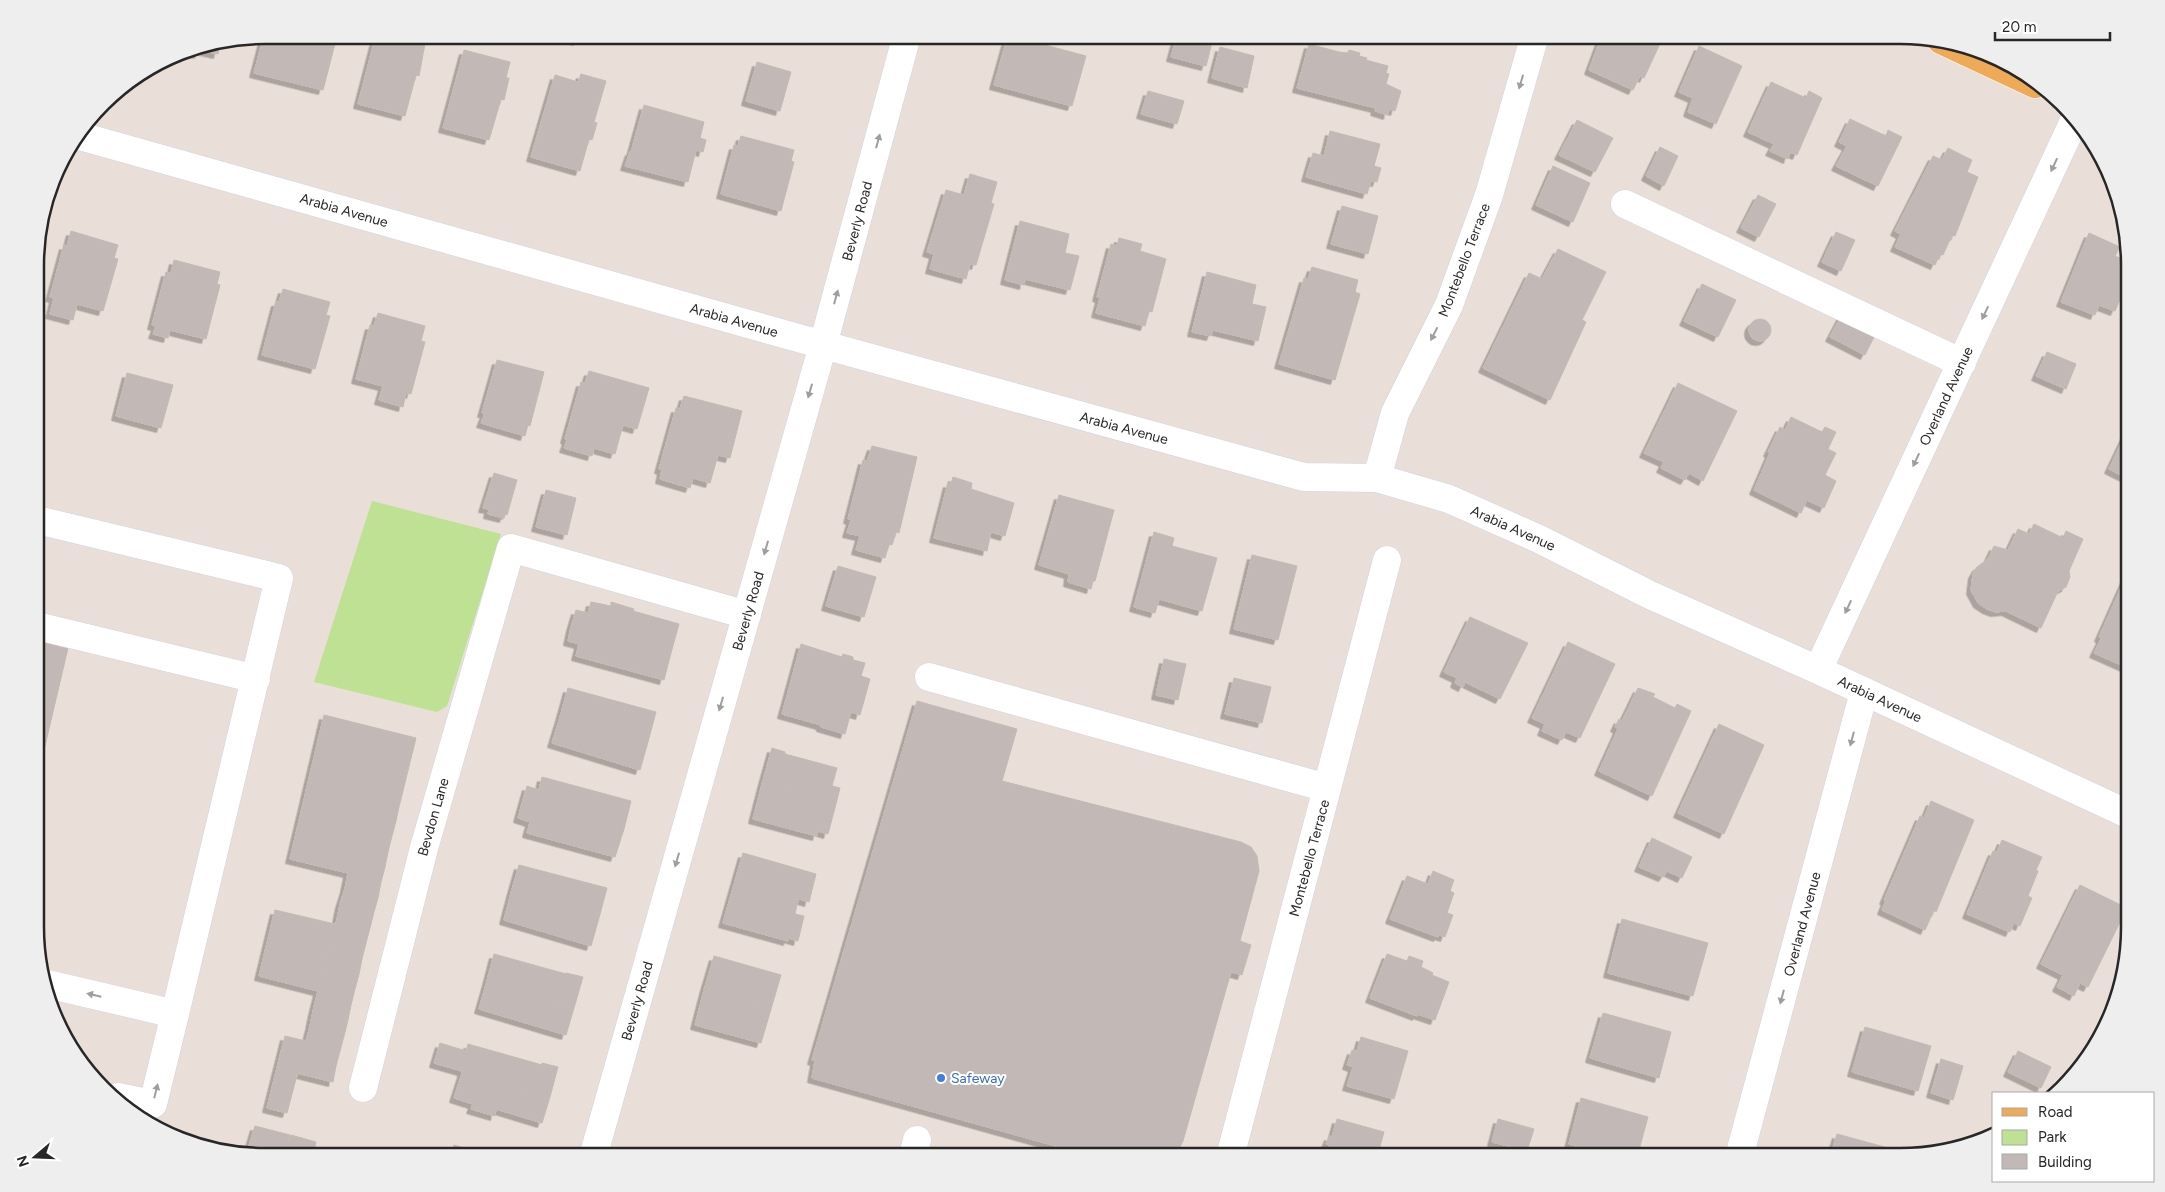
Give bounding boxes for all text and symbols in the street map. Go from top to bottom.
scale bar [1995,10,2110,42]
text: 20 m [2002,18,2036,36]
one-way arrow [1517,74,1525,89]
one-way arrow [875,133,883,148]
one-way arrow [2049,158,2057,172]
street label: Beverly Road [839,180,876,263]
street label: Arabia Avenue [298,190,390,231]
street label: Montebello Terrace [1435,201,1494,320]
one-way arrow [832,290,840,305]
street label: Arabia Avenue [688,300,780,341]
one-way arrow [1981,306,1989,320]
one-way arrow [1430,327,1438,341]
street label: Overland Avenue [1916,344,1977,448]
one-way arrow [806,384,814,399]
street label: Arabia Avenue [1078,409,1170,449]
one-way arrow [1912,453,1920,467]
street label: Arabia Avenue [1468,502,1558,555]
one-way arrow [761,540,769,555]
street label: Beverly Road [729,570,768,653]
one-way arrow [1844,600,1852,614]
street label: Arabia Avenue [1835,673,1925,726]
one-way arrow [717,697,725,712]
one-way arrow [1847,731,1855,746]
street label: Bevdon Lane [414,776,453,858]
street label: Montebello Terrace [1286,797,1333,919]
one-way arrow [672,853,680,868]
street label: Overland Avenue [1780,870,1825,978]
street label: Beverly Road [618,960,657,1043]
one-way arrow [1778,990,1786,1005]
one-way arrow [86,991,101,999]
place label: Safeway [951,1070,1005,1087]
marker: Safeway [935,1072,947,1084]
one-way arrow [152,1083,160,1098]
legend [1992,1092,2155,1182]
text: Road [2038,1103,2073,1121]
text: Park [2038,1128,2067,1146]
north arrow [10,1132,60,1182]
text: N [13,1153,33,1169]
text: Building [2038,1153,2092,1171]

